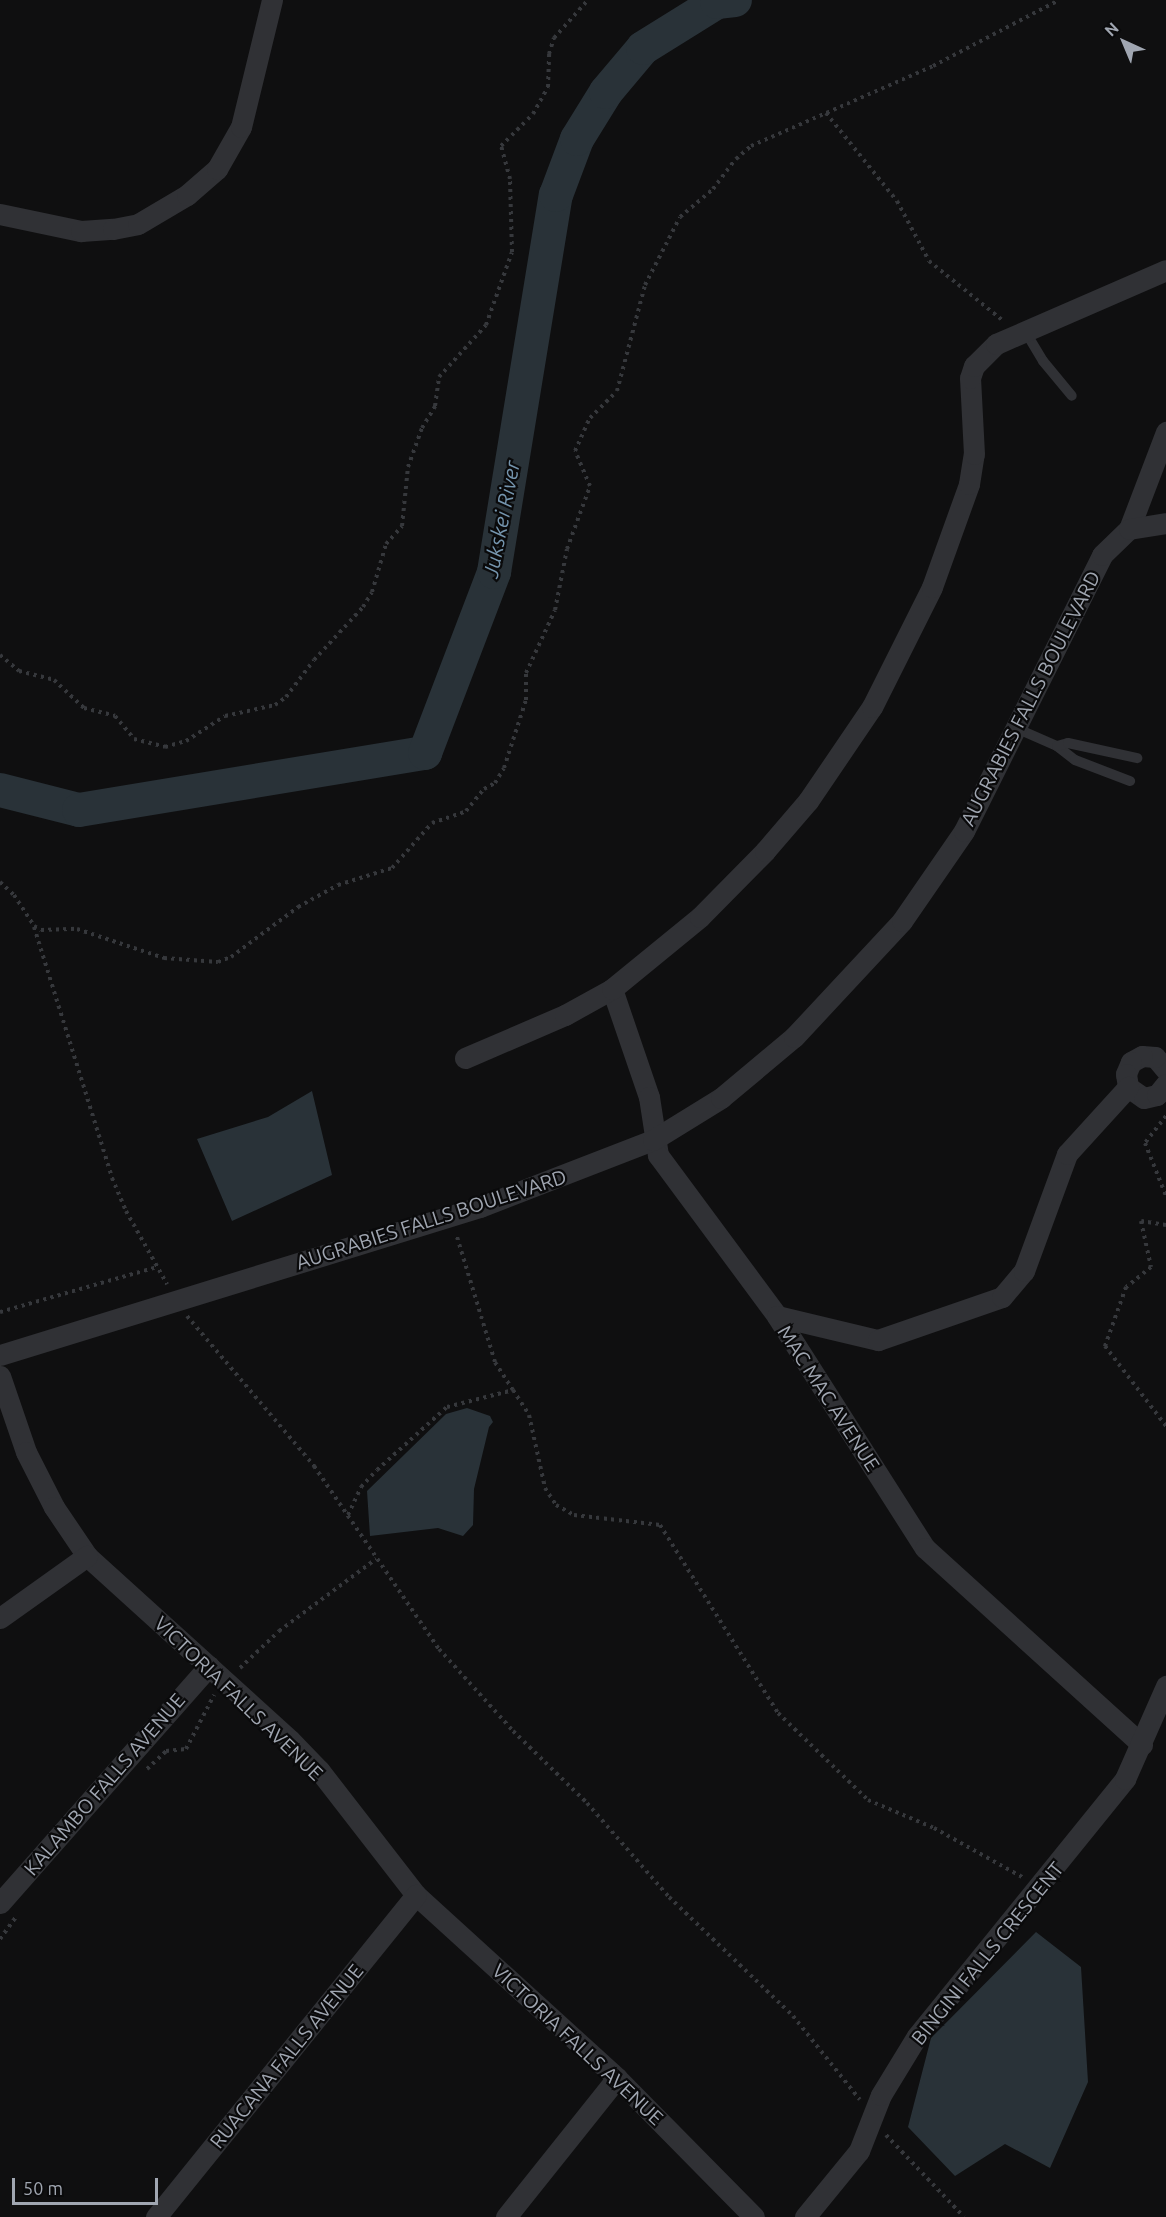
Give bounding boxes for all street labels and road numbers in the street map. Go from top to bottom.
street label: AUGRABIES FALLS BOULEVARD [955,566,1105,830]
street label: AUGRABIES FALLS BOULEVARD [293,1164,569,1274]
street label: MAC MAC AVENUE [773,1321,885,1475]
street label: VICTORIA FALLS AVENUE [150,1611,328,1785]
street label: KALAMBO FALLS AVENUE [18,1688,190,1880]
street label: BINGINI FALLS CRESCENT [906,1857,1068,2049]
street label: VICTORIA FALLS AVENUE [487,1958,669,2130]
street label: RUACANA FALLS AVENUE [204,1959,368,2153]

